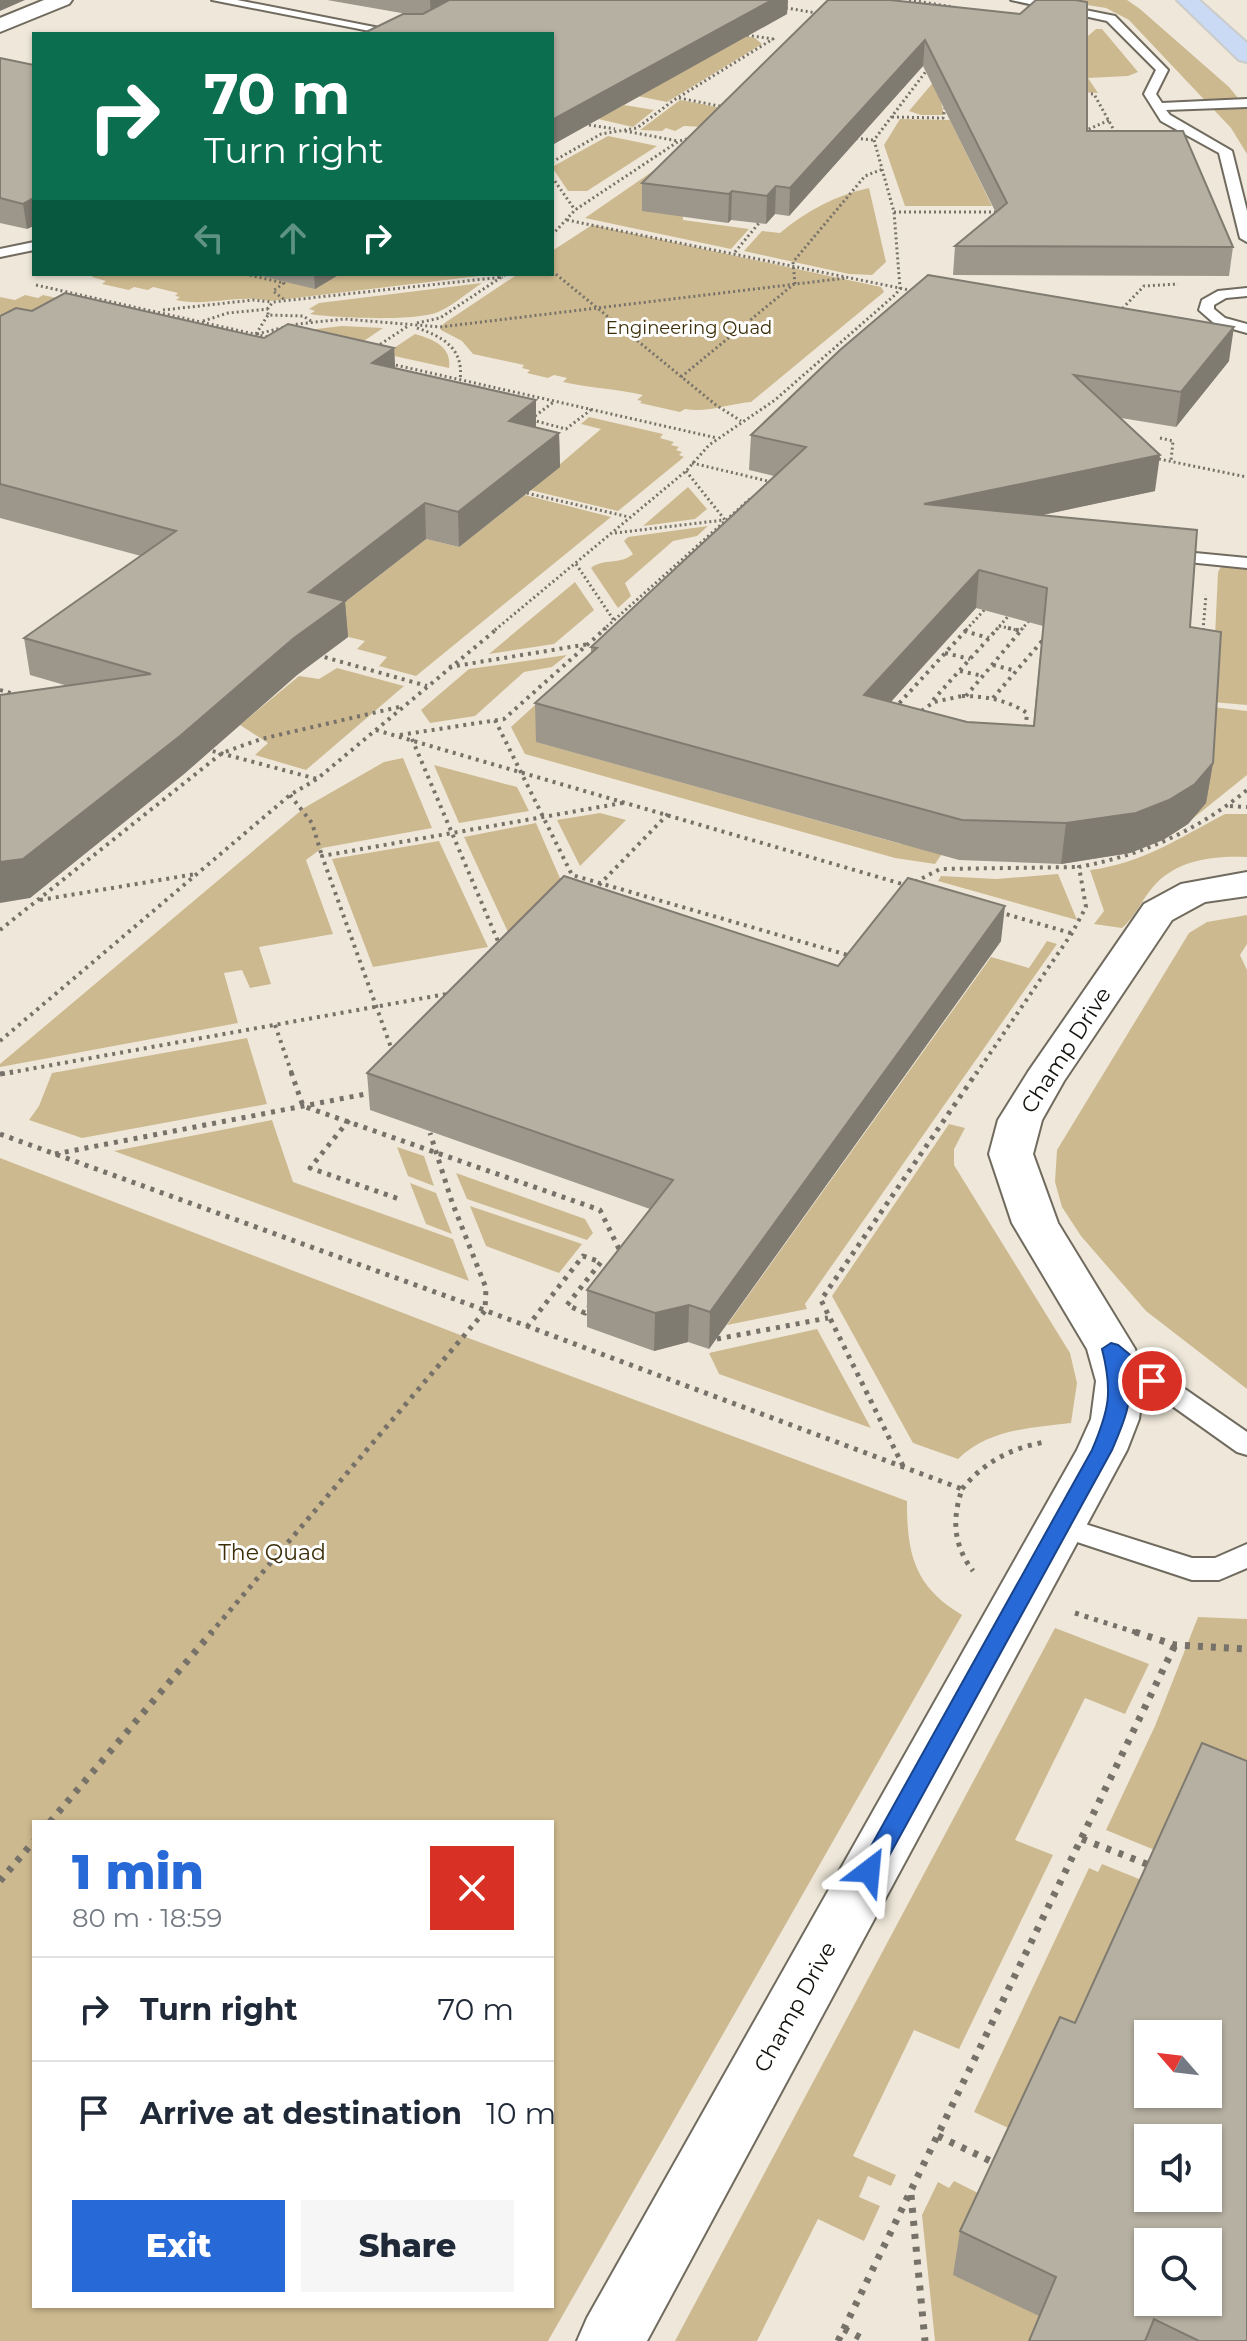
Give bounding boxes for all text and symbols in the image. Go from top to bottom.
text: 70 m [204,60,350,128]
icon: right [72,64,176,168]
text: Turn right [204,128,384,172]
icon: left [187,216,231,260]
icon: ahead [271,216,315,260]
icon: right [355,216,399,260]
park label: Engineering Quad [606,317,772,339]
street label: Champ Drive [1015,982,1117,1118]
pin [1118,1347,1186,1415]
icon: arrive [1130,1359,1174,1403]
park label: The Quad [218,1539,326,1566]
position arrow [827,1829,911,1913]
text: 1 min [72,1843,204,1901]
button: close [430,1846,514,1930]
text: 80 m · 18:59 [72,1902,222,1934]
street label: Champ Drive [748,1937,842,2077]
icon: right [72,1987,116,2031]
text: Turn right [140,1991,297,2028]
text: 70 m [437,1991,514,2028]
north arrow [1134,2020,1222,2108]
map controls [1134,2020,1222,2316]
icon: arrive [72,2091,116,2135]
text: Arrive at destination [140,2095,462,2132]
text: 10 m [486,2095,556,2132]
button: sound [1134,2124,1222,2212]
button: Exit [72,2200,285,2292]
button: Share [301,2200,514,2292]
button: search [1134,2228,1222,2316]

